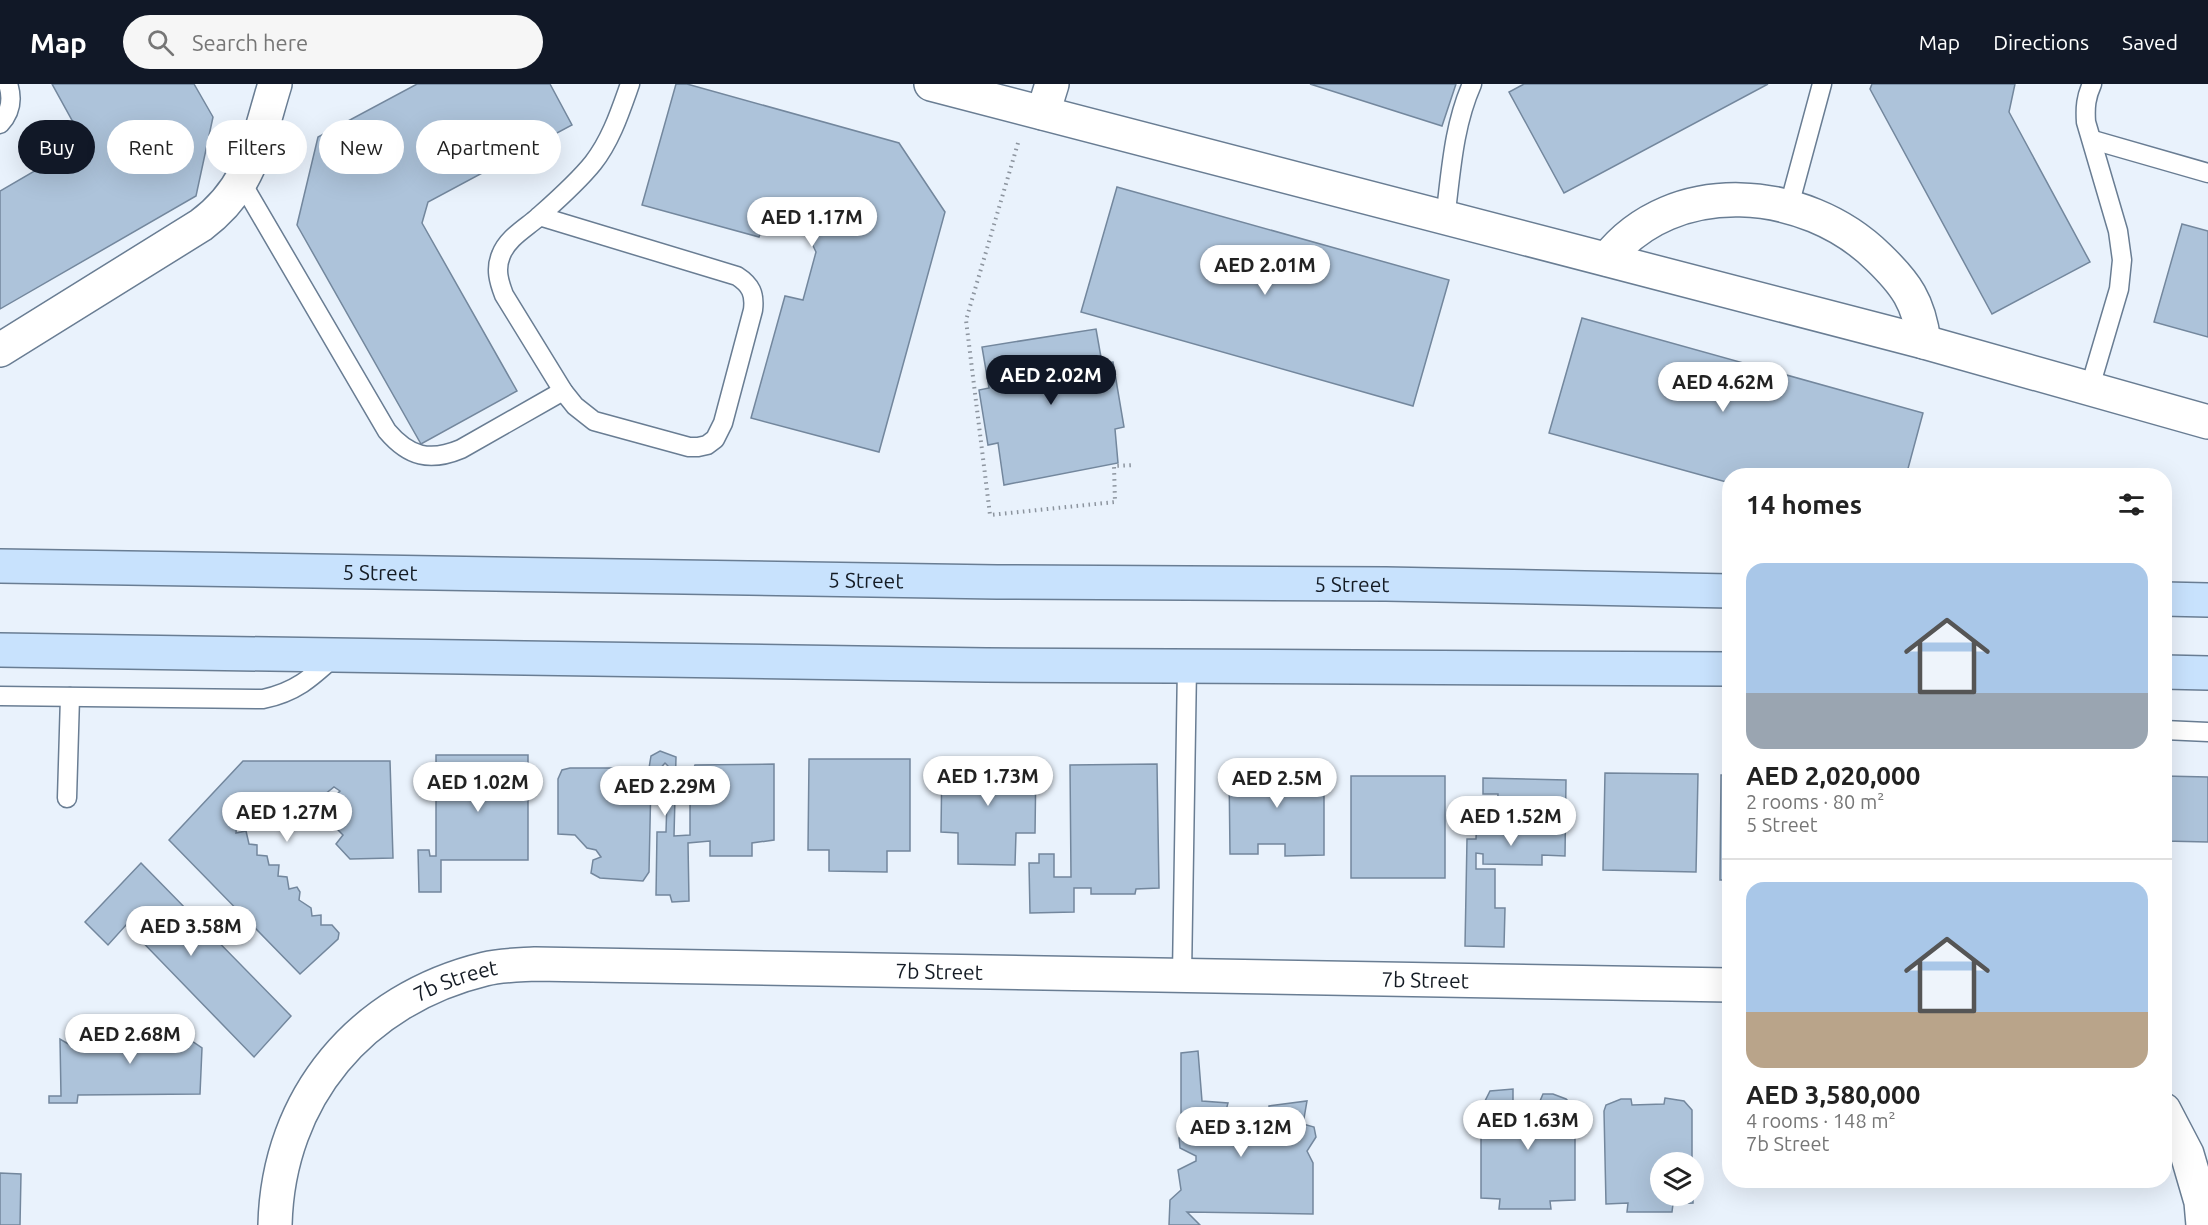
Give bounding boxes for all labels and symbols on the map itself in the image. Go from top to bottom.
pin: AED 1.17M [743,197,881,248]
pin: AED 2.01M [1196,245,1334,296]
pin: AED 2.02M [982,355,1120,406]
pin: AED 4.62M [1654,362,1792,413]
street label: 5 Street [342,559,418,585]
street label: 5 Street [828,567,904,592]
street label: 5 Street [1314,572,1390,596]
pin: AED 1.73M [919,756,1057,807]
pin: AED 2.5M [1215,758,1339,809]
pin: AED 1.02M [409,762,547,813]
pin: AED 2.29M [596,766,734,817]
pin: AED 1.27M [218,792,356,843]
pin: AED 1.52M [1442,796,1580,847]
pin: AED 3.58M [122,906,260,957]
street label: 7b Street [409,955,499,1006]
street label: 7b Street [895,958,983,984]
street label: 7b Street [1381,967,1469,992]
pin: AED 2.68M [61,1014,199,1065]
pin: AED 1.63M [1459,1100,1597,1151]
pin: AED 3.12M [1172,1107,1310,1158]

